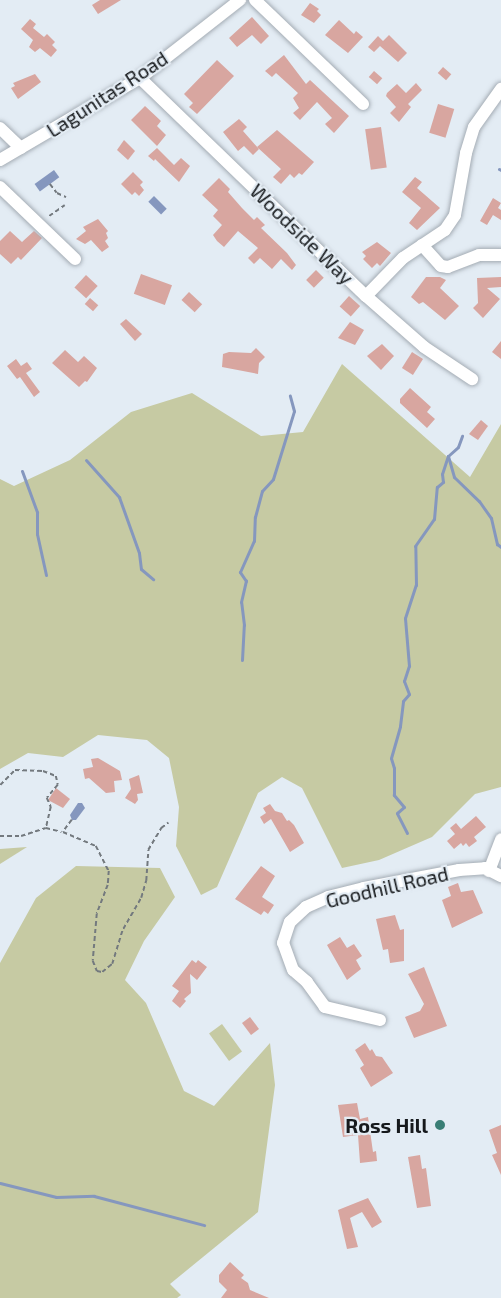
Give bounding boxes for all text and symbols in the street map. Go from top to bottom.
street label: Lagunitas Road [42,46,172,142]
street label: Woodside Way [245,179,359,289]
street label: Goodhill Road [323,861,451,913]
place label: Ross Hill [345,1113,428,1137]
marker: Ross Hill [433,1118,447,1132]

